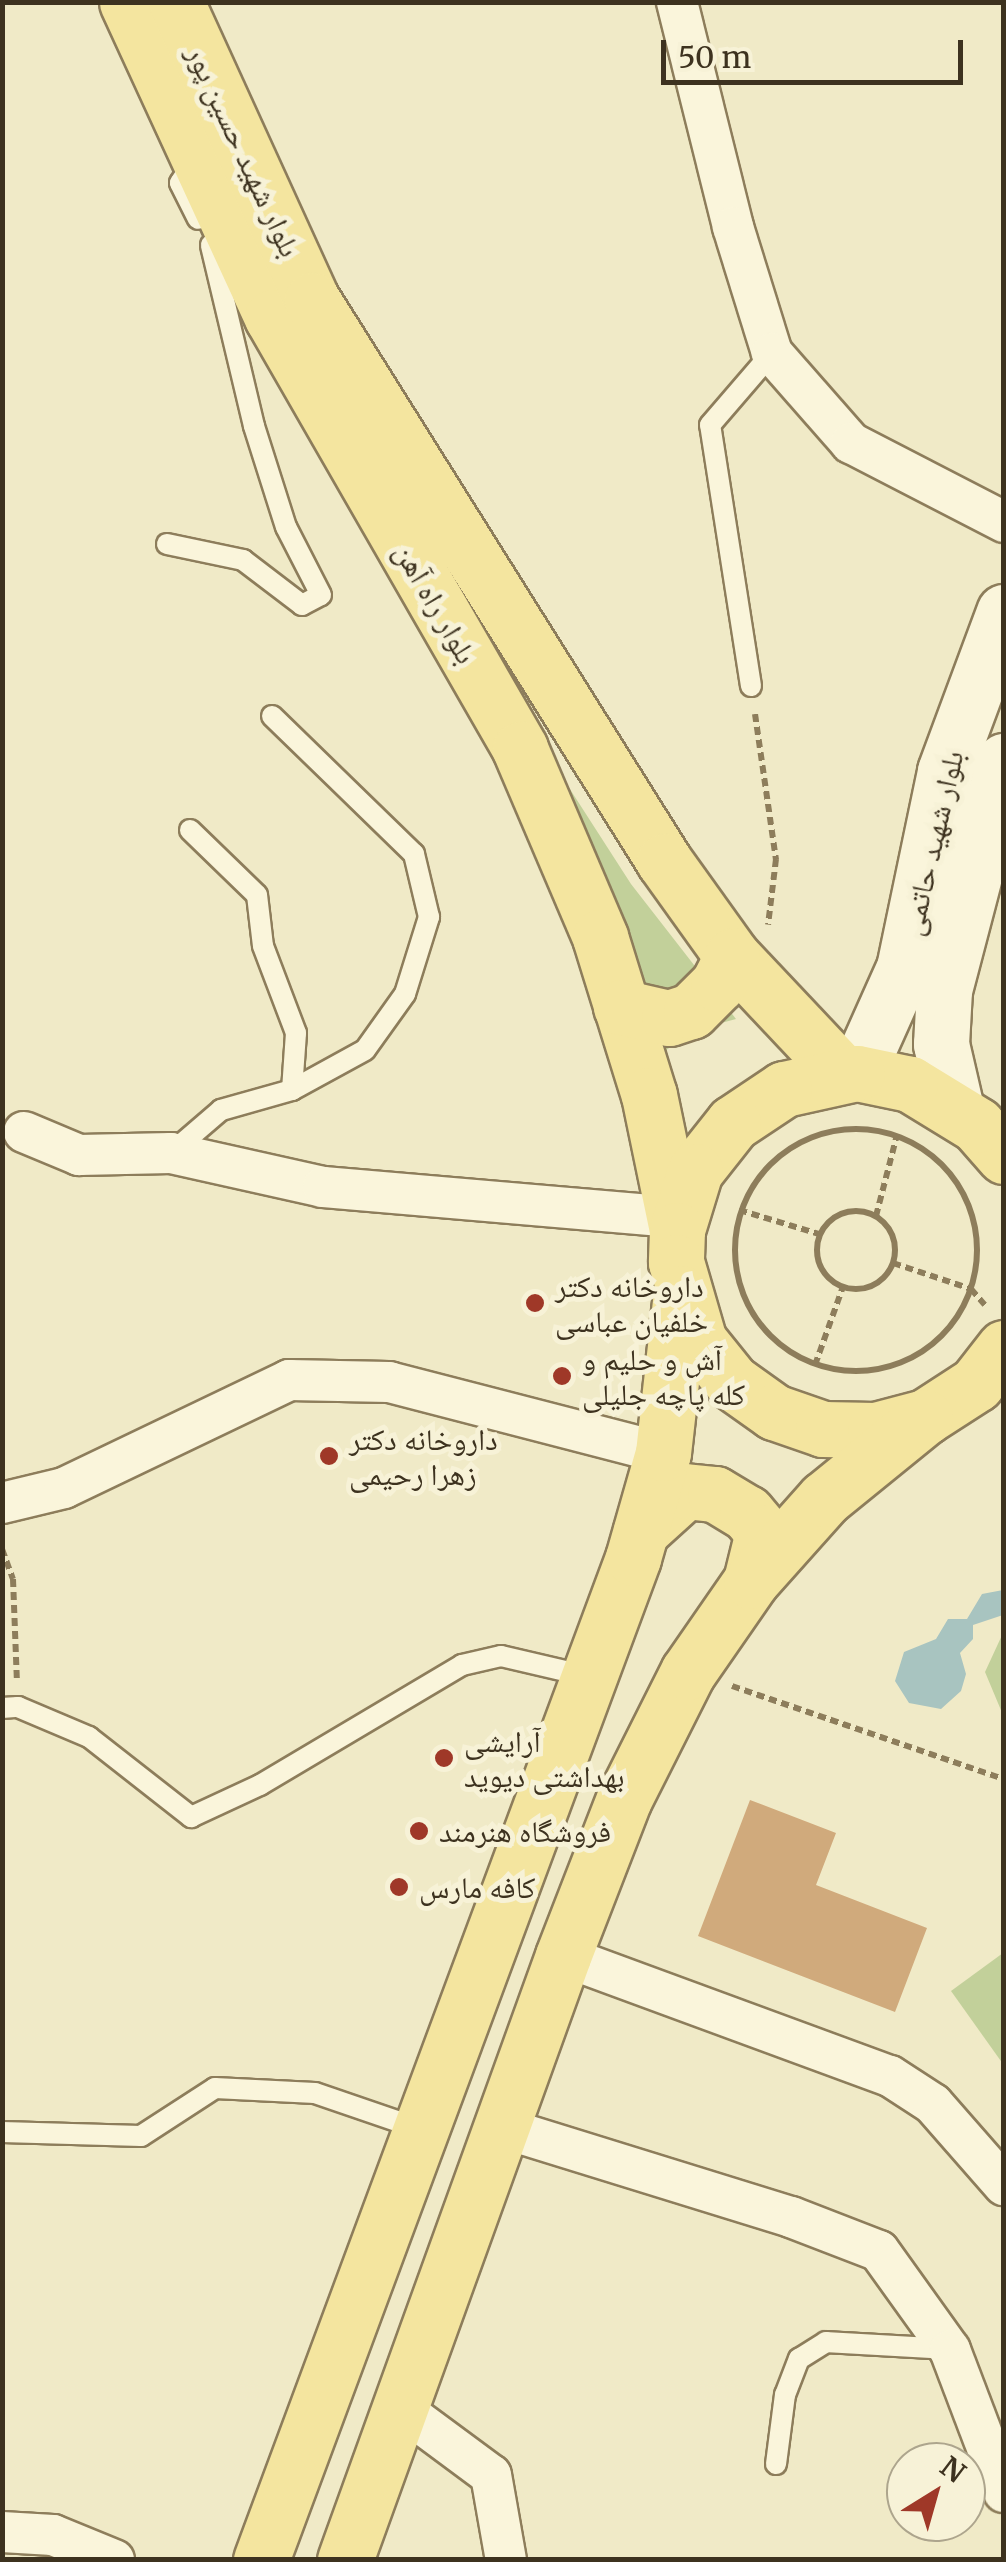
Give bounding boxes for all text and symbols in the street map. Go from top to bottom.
scale bar [666,20,968,82]
text: 50 m [678,38,751,76]
street label: بلوار شهيد حسین پور [179,40,309,262]
street label: بلوار راه آهن [387,536,485,670]
street label: بلوار شهید حاتمی [893,747,971,939]
place label: داروخانه دکتر خلفیان عباسی [555,1268,708,1338]
marker: داروخانه دکتر خلفیان عباسی [524,1292,546,1314]
place label: آش و حلیم و کله پاچه جلیلی [582,1341,745,1412]
marker: آش و حلیم و کله پاچه جلیلی [551,1365,573,1387]
place label: داروخانه دکتر زهرا رحیمی [349,1421,498,1492]
marker: داروخانه دکتر زهرا رحیمی [318,1445,340,1467]
place label: آرایشی بهداشتی دیوید [464,1723,625,1794]
marker: آرایشی بهداشتی دیوید [433,1747,455,1769]
place label: فروشگاه هنرمند [439,1813,611,1849]
marker: فروشگاه هنرمند [408,1820,430,1842]
place label: کافه مارس [419,1869,536,1905]
marker: کافه مارس [388,1876,410,1898]
north arrow [886,2442,986,2542]
text: N [933,2449,973,2491]

